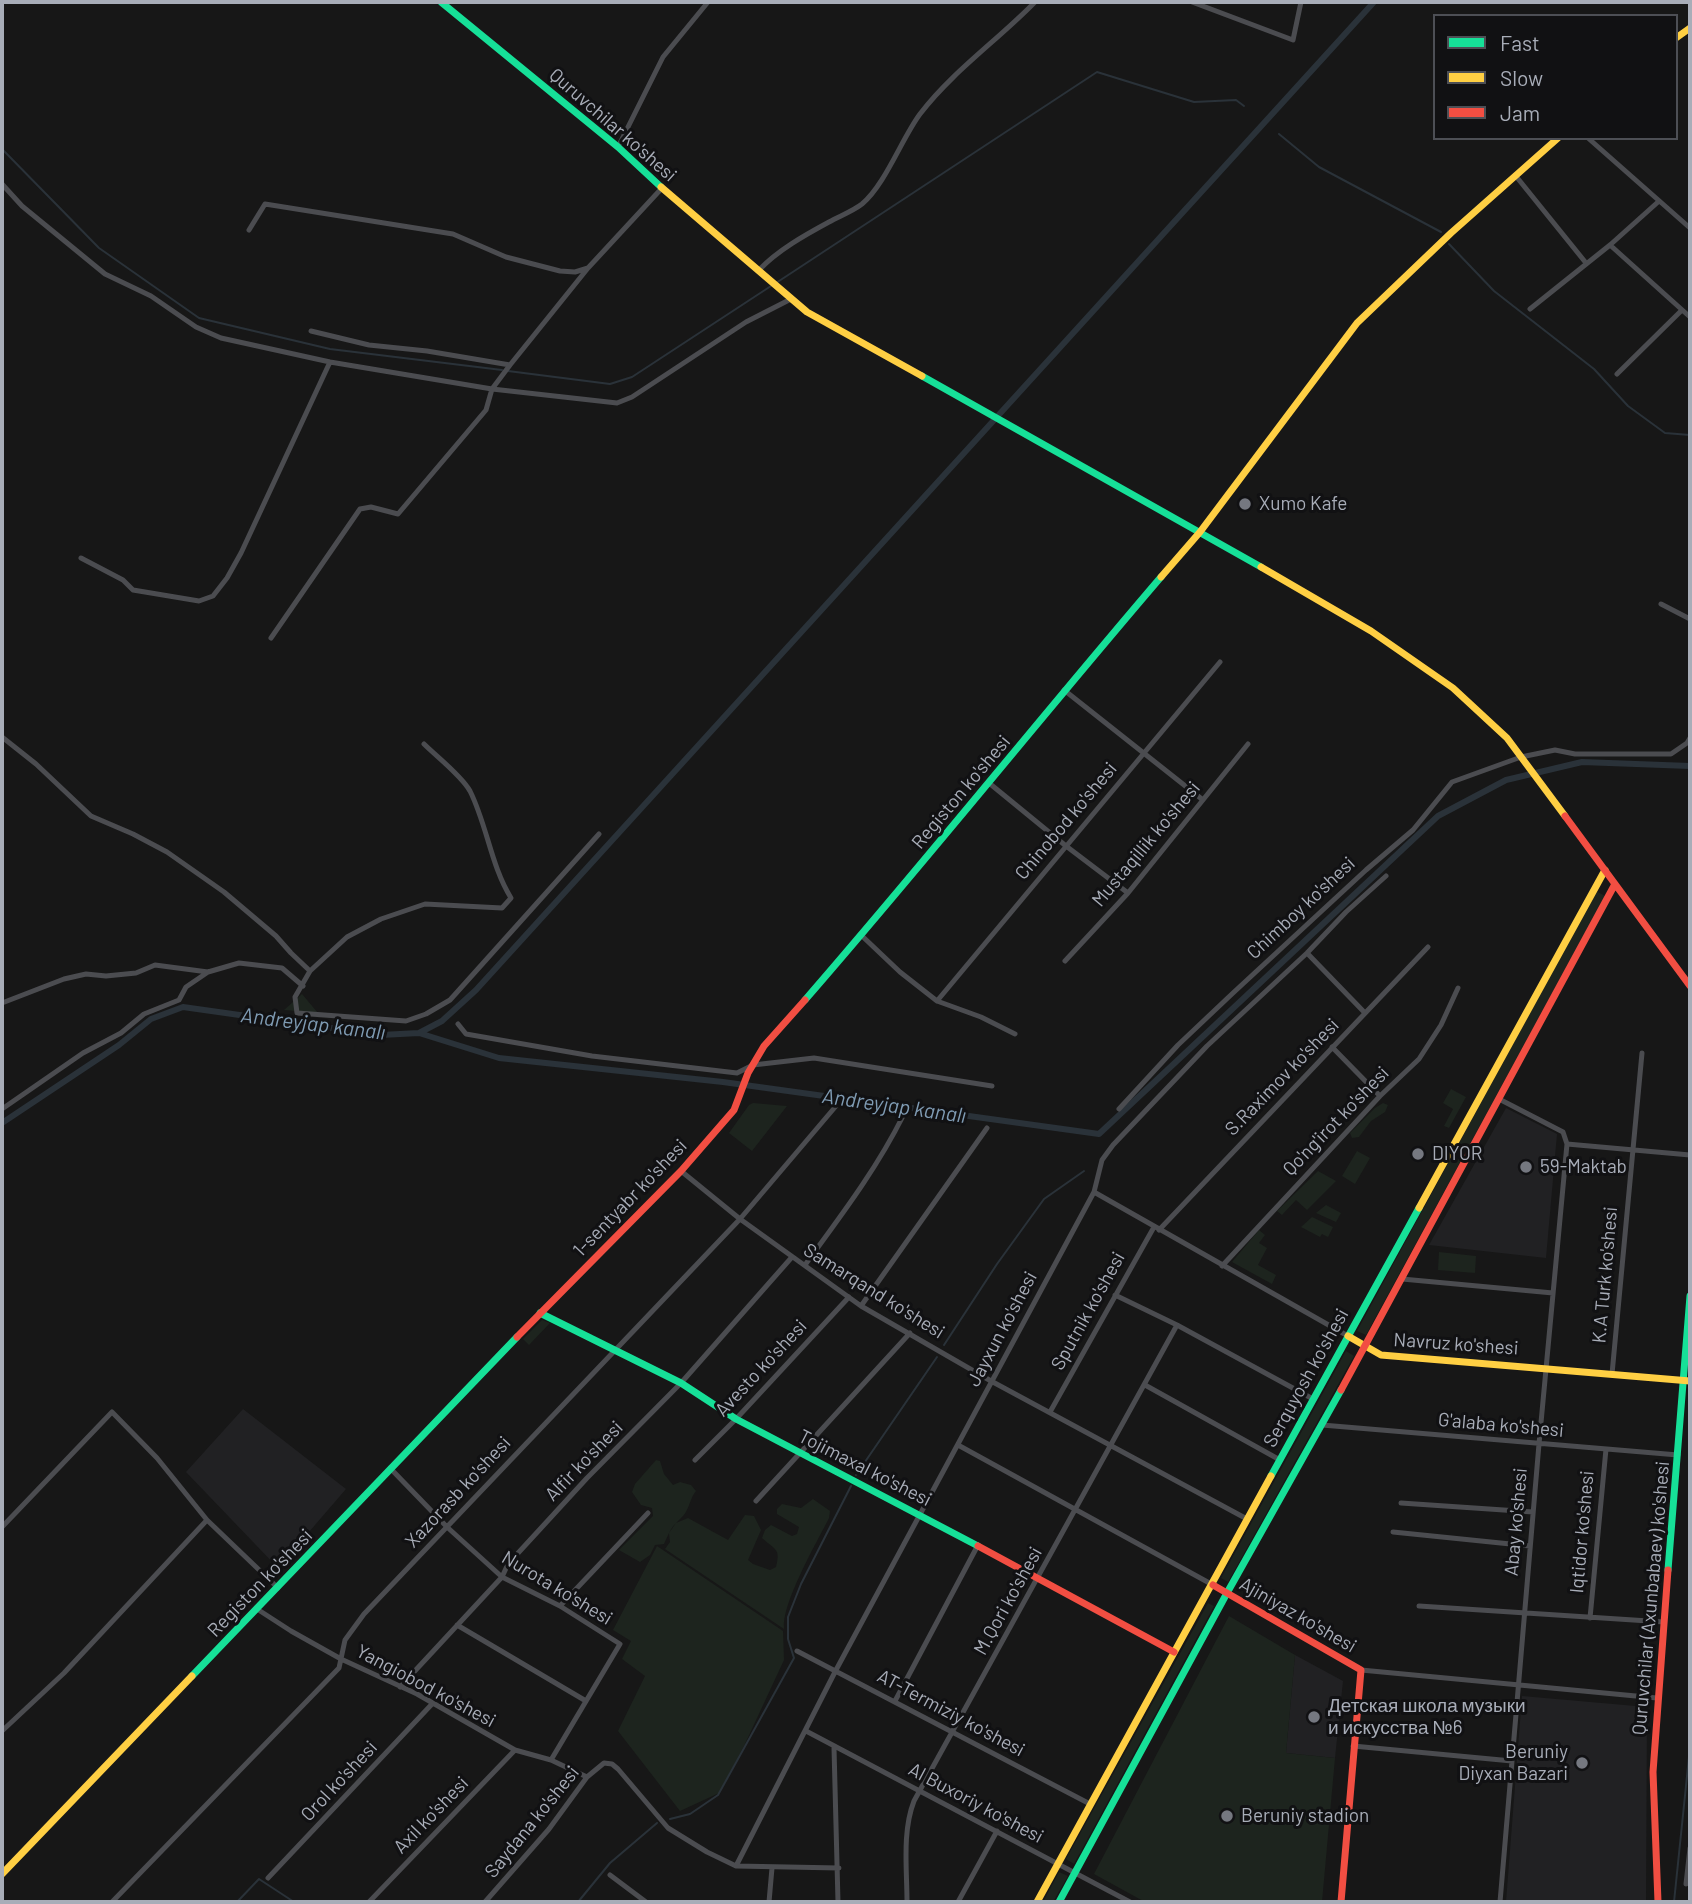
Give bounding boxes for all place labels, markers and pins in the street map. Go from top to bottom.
place label: Xumo Kafe [1259,493,1347,515]
marker: Xumo Kafe [1237,496,1253,512]
place label: DIYOR [1432,1143,1482,1165]
marker: DIYOR [1410,1146,1426,1162]
place label: 59-Maktab [1540,1156,1627,1178]
marker: 59-Maktab [1518,1159,1534,1175]
place label: Детская школа музыки и искусства №6 [1328,1695,1526,1739]
marker: Детская школа музыки и искусства №6 [1306,1709,1322,1725]
place label: Beruniy Diyxan Bazari [1458,1741,1568,1785]
marker: Beruniy Diyxan Bazari [1574,1755,1590,1771]
place label: Beruniy stadion [1241,1805,1369,1827]
marker: Beruniy stadion [1219,1808,1235,1824]

